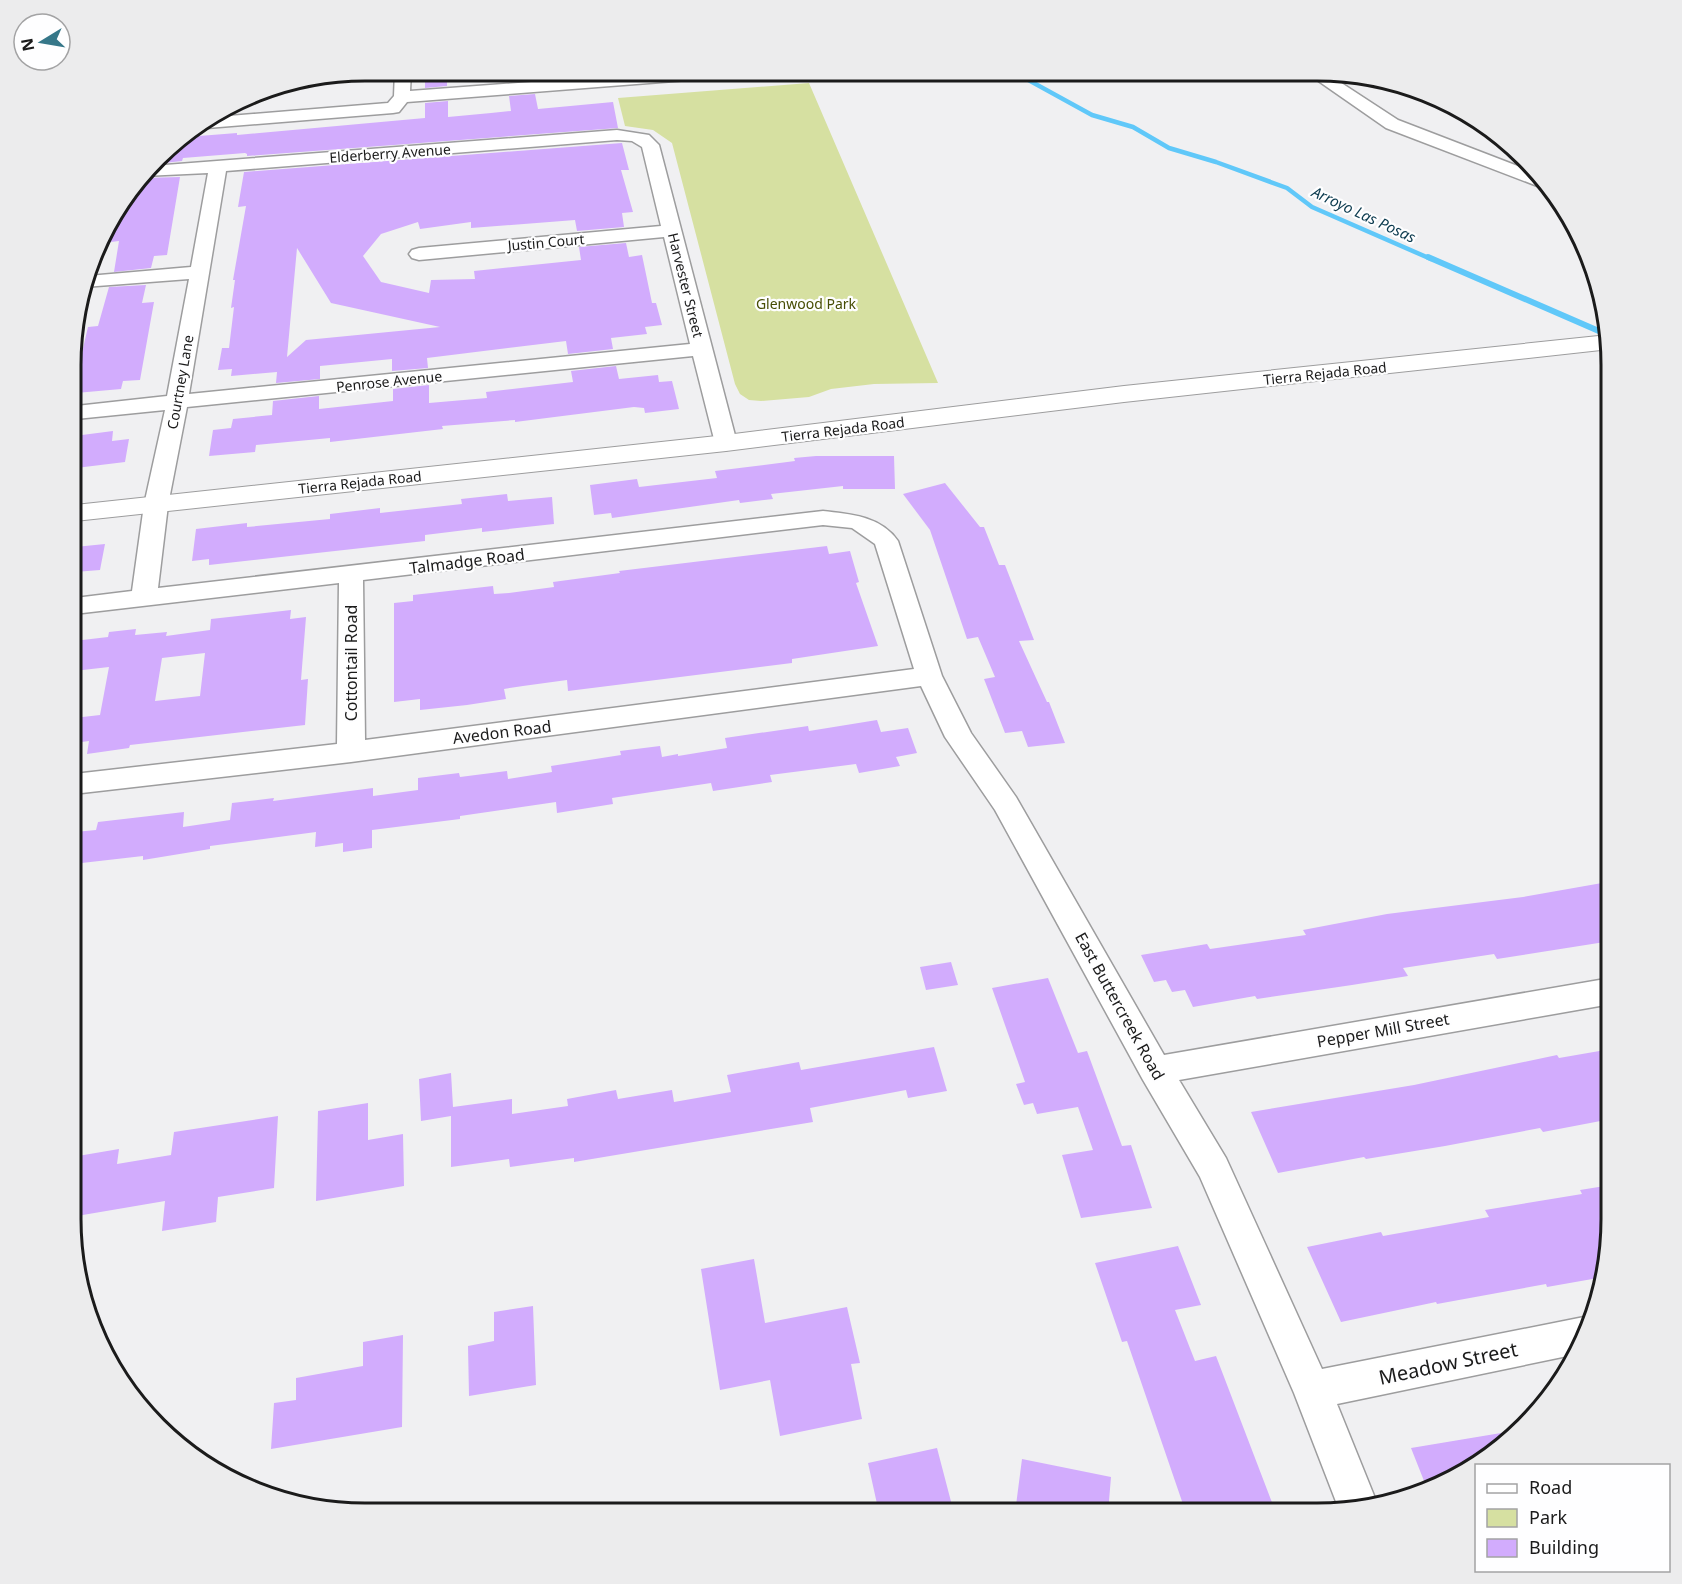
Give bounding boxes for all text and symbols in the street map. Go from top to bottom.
north arrow [12,12,72,72]
text: N [15,36,39,53]
street label: Elderberry Avenue [329,139,451,167]
water label: Arroyo Las Posas [1308,181,1419,247]
street label: Justin Court [505,229,585,255]
street label: Harvester Street [664,231,708,339]
park label: Glenwood Park [756,294,857,313]
street label: Courtney Lane [162,333,198,431]
street label: Tierra Rejada Road [1262,357,1388,389]
street label: Penrose Avenue [335,366,443,396]
street label: Tierra Rejada Road [780,412,906,446]
street label: Tierra Rejada Road [297,466,423,498]
street label: Talmadge Road [408,543,526,579]
street label: Cottontail Road [340,605,362,721]
street label: Avedon Road [451,715,553,749]
street label: East Buttercreek Road [1070,928,1170,1084]
street label: Pepper Mill Street [1315,1008,1451,1052]
street label: Meadow Street [1376,1335,1520,1391]
legend [1475,1464,1670,1572]
text: Road [1529,1475,1572,1499]
text: Park [1529,1505,1567,1529]
text: Building [1529,1535,1599,1559]

